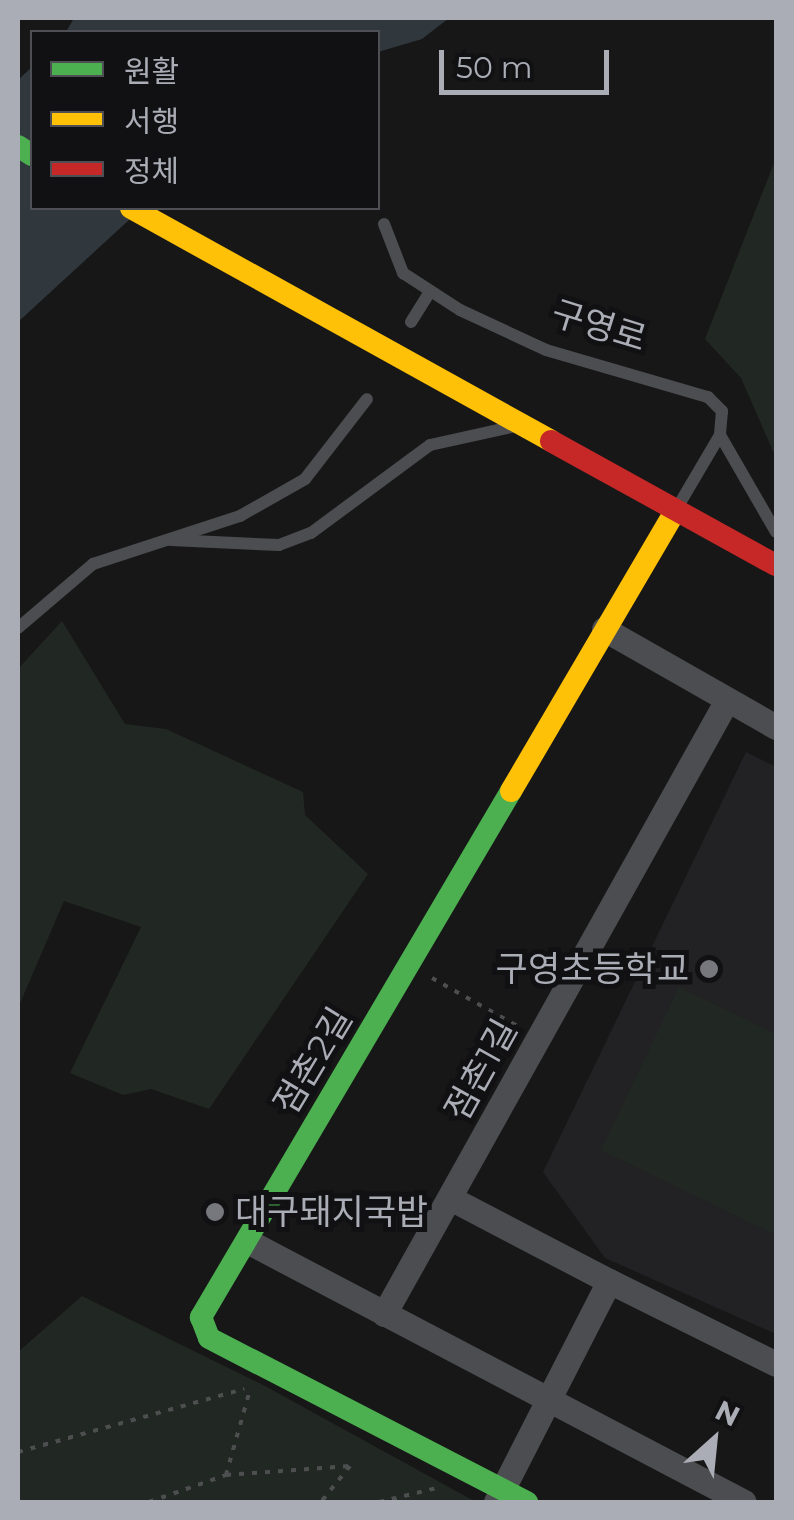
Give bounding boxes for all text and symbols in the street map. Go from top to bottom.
legend [30,30,380,210]
scale bar [444,30,614,92]
text: 50 m [456,49,533,86]
text: 원활 [124,53,179,90]
text: 서행 [124,103,179,140]
text: 정체 [124,153,179,190]
street label: 구영로 [547,292,651,360]
place label: 구영초등학교 [496,948,689,990]
marker: 구영초등학교 [698,958,720,980]
street label: 점촌2길 [265,1000,361,1122]
street label: 점촌1길 [436,1012,526,1128]
place label: 대구돼지국밥 [235,1191,428,1233]
marker: 대구돼지국밥 [204,1201,226,1223]
north arrow [664,1390,764,1490]
text: N [710,1393,745,1434]

